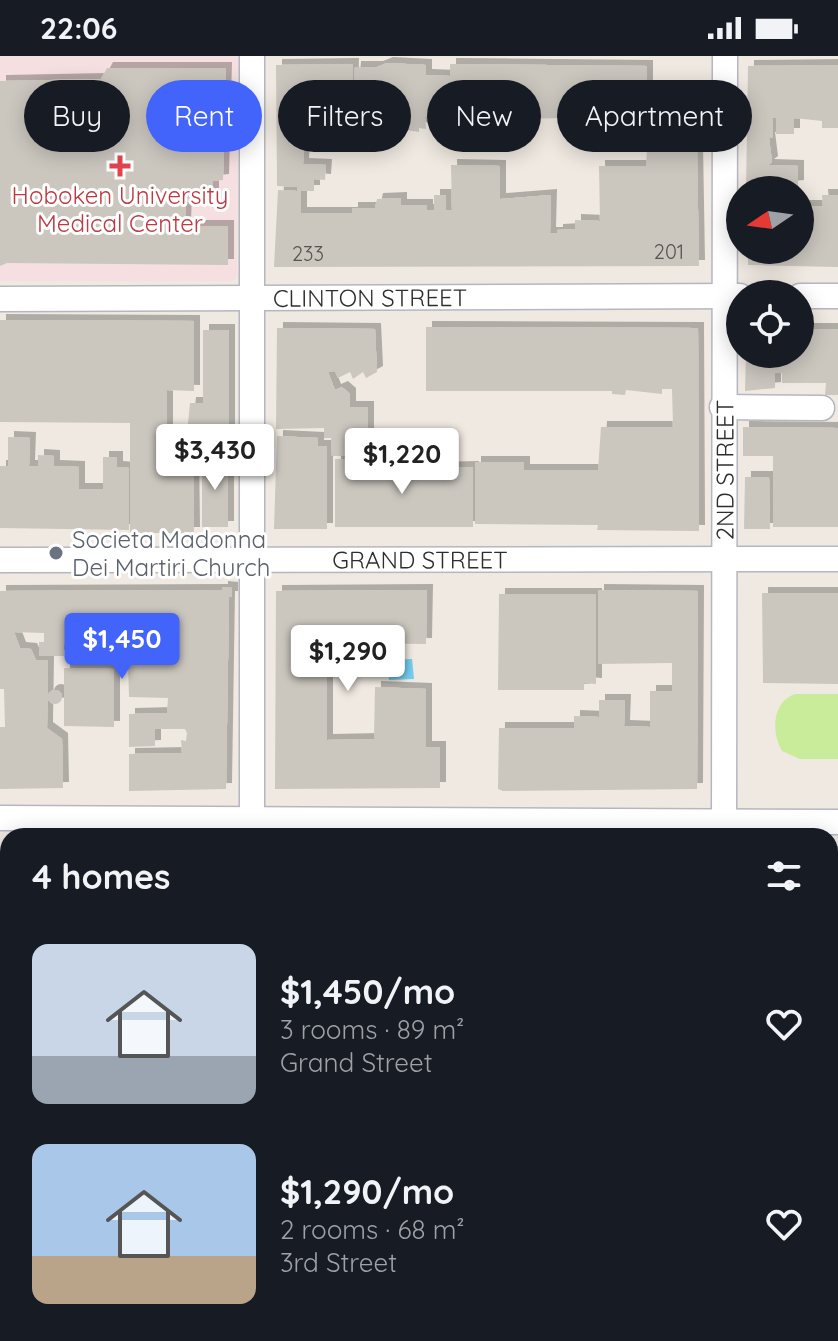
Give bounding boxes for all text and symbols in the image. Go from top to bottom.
text: 22:06 [40,9,117,47]
chip: Buy [24,80,130,152]
chip: Rent [146,80,262,152]
chip: Filters [278,80,411,152]
chip: New [427,80,541,152]
chip: Apartment [557,80,752,152]
marker: Hoboken University Medical Center [109,155,131,177]
north arrow [726,176,814,264]
map controls [726,176,814,368]
place label: Hoboken University Medical Center [12,180,228,238]
house number: 201 [654,239,684,264]
house number: 233 [292,241,324,266]
button: locate [726,280,814,368]
street label: CLINTON STREET [273,282,467,313]
street label: 2ND STREET [709,400,740,540]
pin: $3,430 [150,424,280,492]
pin: $1,220 [337,428,467,496]
text: $3,430 [174,433,256,466]
text: $1,220 [363,437,441,470]
place label: Societa Madonna Dei Martiri Church [72,524,270,582]
marker: Societa Madonna Dei Martiri Church [47,544,65,562]
street label: GRAND STREET [332,544,508,575]
pin: $1,450 [57,613,187,681]
text: $1,450 [82,622,162,655]
pin: $1,290 [283,625,413,693]
text: $1,290 [309,634,387,667]
icon: filters [762,854,806,898]
text: 4 homes [32,855,170,898]
text: $1,450/mo [280,970,455,1013]
icon: home [96,976,192,1072]
icon: heart [762,1002,806,1046]
text: 3 rooms · 89 m² [280,1013,464,1046]
text: Grand Street [280,1046,432,1079]
text: $1,290/mo [280,1170,454,1213]
icon: home [96,1176,192,1272]
icon: heart [762,1202,806,1246]
text: 2 rooms · 68 m² [280,1213,465,1246]
text: 3rd Street [280,1246,397,1279]

